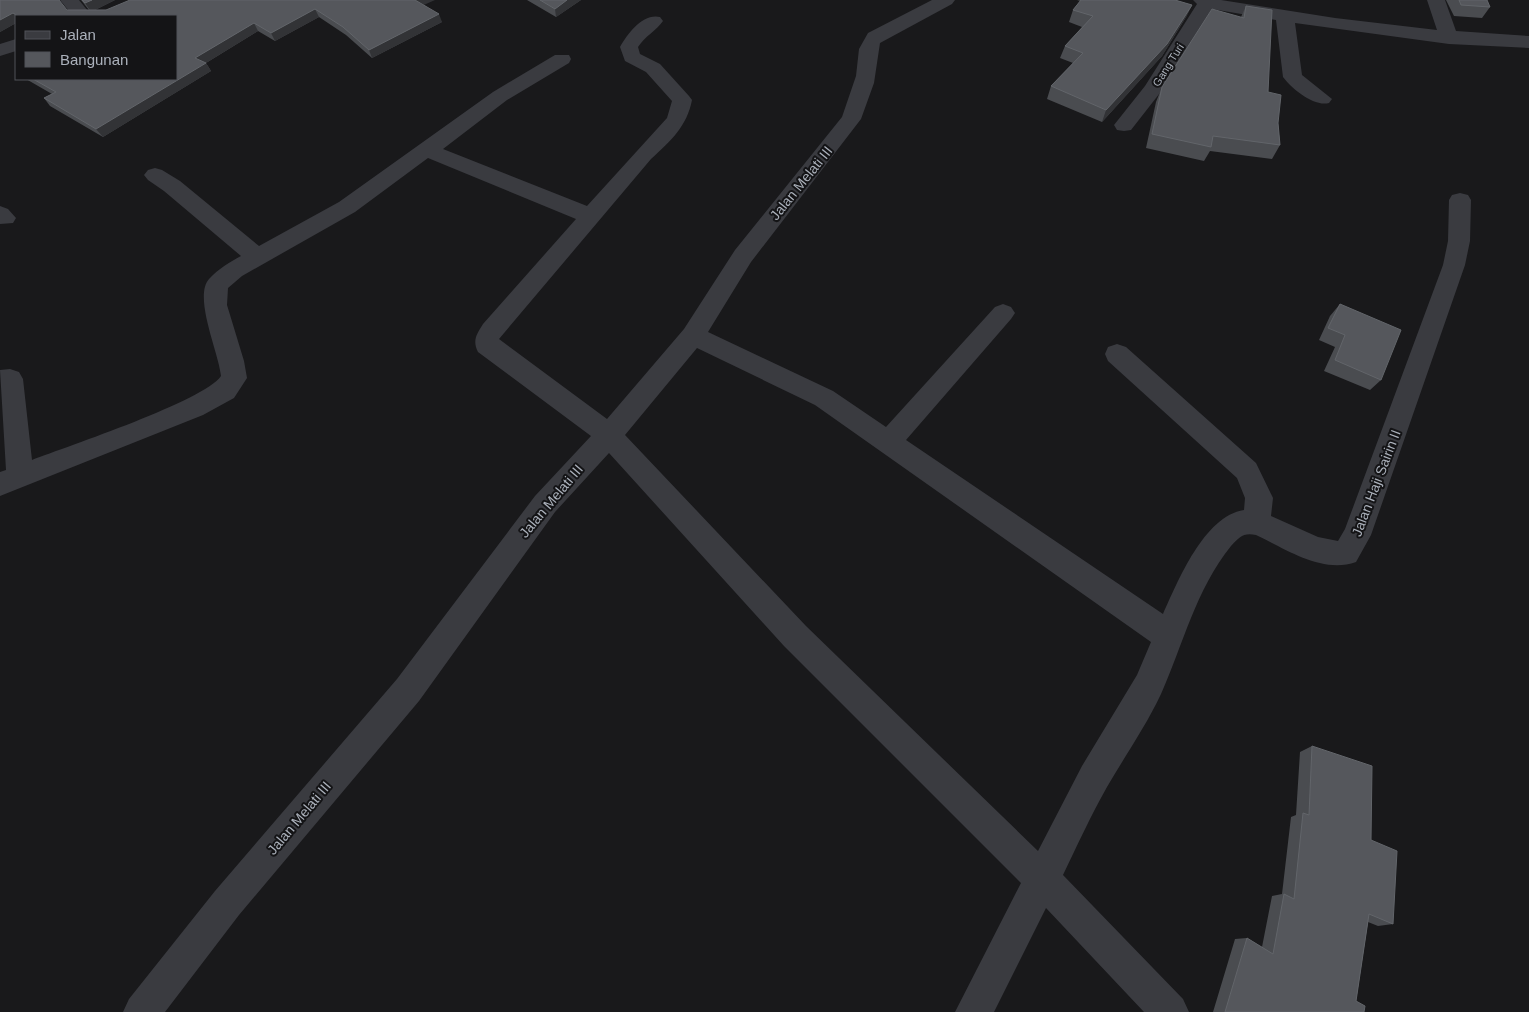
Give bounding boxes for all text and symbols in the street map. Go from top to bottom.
legend [15,15,178,80]
text: Jalan [60,26,96,43]
street label: Gang Turi [1150,41,1186,89]
text: Bangunan [60,51,128,68]
street label: Jalan Melati III [766,143,836,223]
street label: Jalan Haji Sairin II [1348,427,1404,539]
street label: Jalan Melati III [516,461,586,541]
street label: Jalan Melati III [264,778,334,858]

